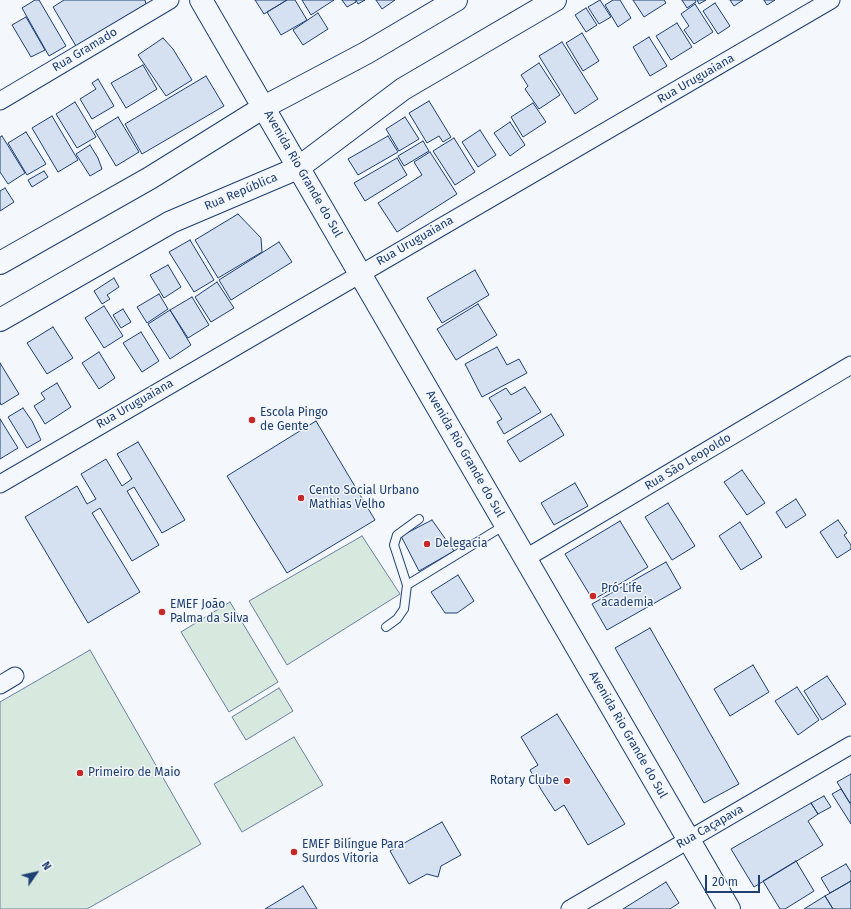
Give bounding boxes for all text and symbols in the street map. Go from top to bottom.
street label: Rua Gramado [50,25,120,75]
street label: Rua Uruguaiana [655,51,737,107]
street label: Avenida Rio Grande do Sul [261,108,345,240]
street label: Rua República [202,170,280,214]
street label: Rua Uruguaiana [374,213,456,269]
street label: Rua Uruguaiana [94,376,176,432]
street label: Avenida Rio Grande do Sul [423,388,507,520]
place label: Escola Pingo de Gente [260,406,328,434]
marker: Escola Pingo de Gente [247,415,257,425]
street label: Rua São Leopoldo [642,431,734,493]
place label: Cento Social Urbano Mathias Velho [309,484,419,512]
marker: Cento Social Urbano Mathias Velho [296,493,306,503]
place label: Delegacia [435,537,487,551]
marker: Delegacia [422,539,432,549]
place label: Pró Life academia [601,582,654,610]
marker: Pró Life academia [588,591,598,601]
place label: EMEF João Palma da Silva [170,598,249,626]
marker: EMEF João Palma da Silva [157,607,167,617]
street label: Avenida Rio Grande do Sul [586,669,670,801]
place label: Primeiro de Maio [88,766,181,780]
marker: Primeiro de Maio [75,768,85,778]
place label: Rotary Clube [490,774,559,788]
marker: Rotary Clube [562,776,572,786]
street label: Rua Caçapava [674,802,746,852]
place label: EMEF Bilíngue Para Surdos Vitoria [302,838,404,866]
marker: EMEF Bilíngue Para Surdos Vitoria [289,847,299,857]
north arrow [16,853,56,893]
text: N [39,859,54,873]
scale bar [707,867,762,893]
text: 20 m [712,875,738,889]

